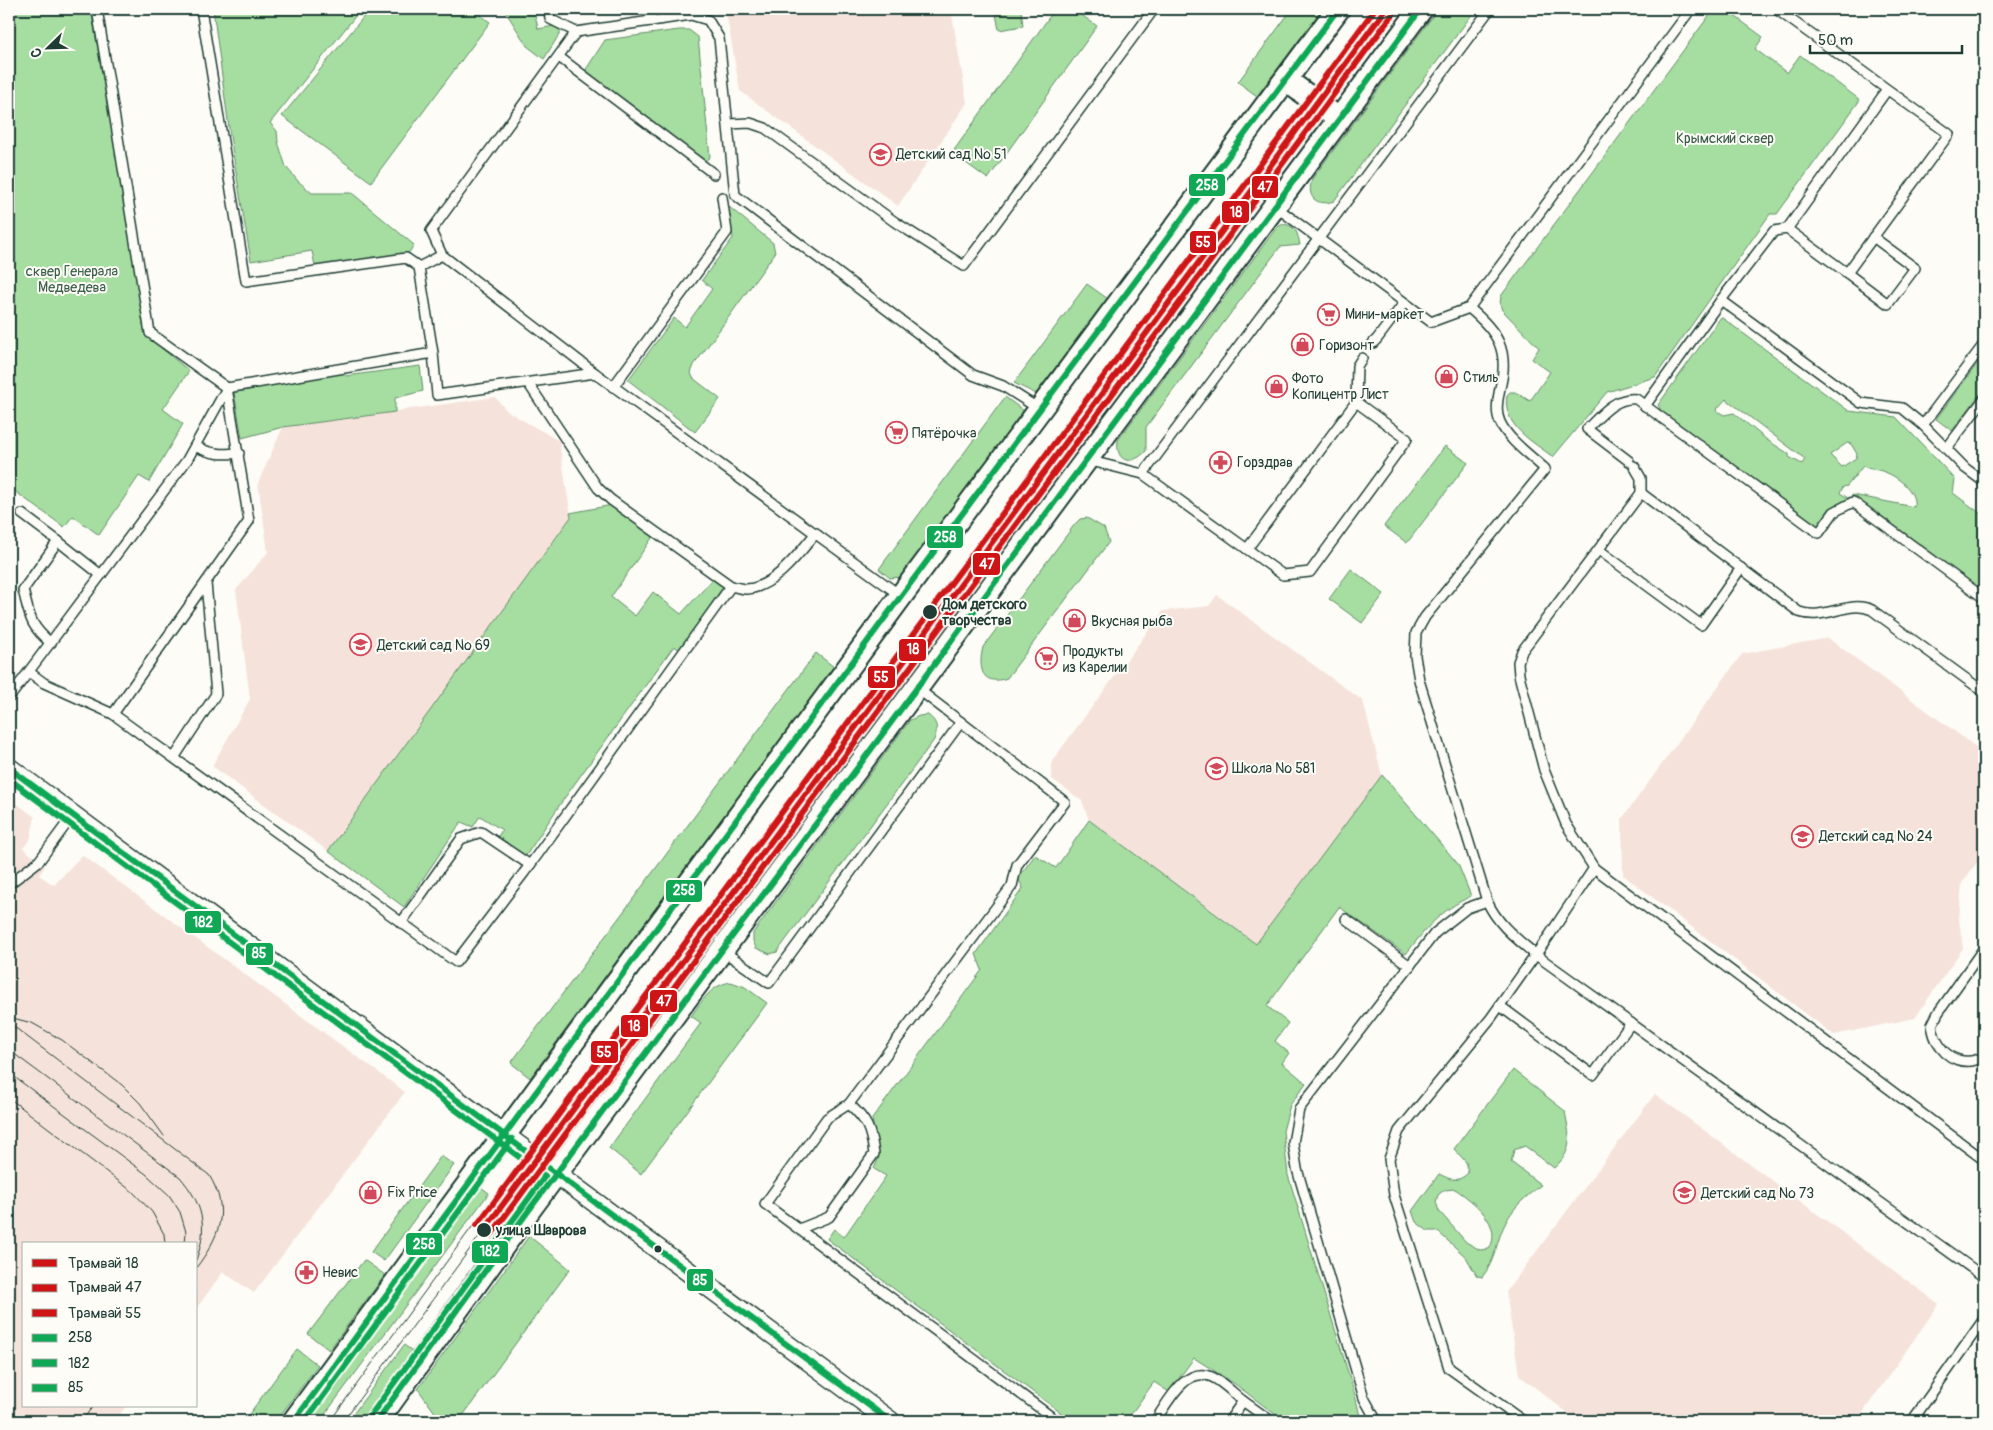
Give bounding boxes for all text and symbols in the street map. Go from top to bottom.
north arrow [22,22,72,72]
scale bar [1810,22,1963,54]
text: 50 m [1818,31,1853,50]
text: С [27,45,46,60]
park label: Крымский сквер [1676,130,1774,147]
school or university icon: Детский сад № 51 [868,142,892,166]
place label: Детский сад № 51 [895,146,1007,163]
line badge: 258 [1188,173,1226,197]
line badge: 47 [1251,175,1279,199]
text: 258 [1196,177,1218,194]
text: 47 [1257,179,1273,196]
line badge: 18 [1221,200,1250,224]
text: 18 [1230,204,1242,221]
line badge: 55 [1189,230,1217,254]
text: 55 [1195,234,1211,251]
park label: сквер Генерала Медведева [26,263,118,296]
supermarket icon: Мини-маркет [1317,302,1341,326]
place label: Мини-маркет [1345,306,1424,323]
shop icon: Горизонт [1291,333,1315,357]
place label: Горизонт [1319,337,1374,354]
shop icon: Стиль [1435,365,1459,389]
place label: Стиль [1463,369,1499,386]
place label: Фото Копицентр Лист [1292,370,1389,403]
shop icon: Фото Копицентр Лист [1264,374,1288,398]
supermarket icon: Пятёрочка [884,421,908,445]
place label: Пятёрочка [912,425,976,442]
pharmacy icon: Горздрав [1209,450,1233,474]
place label: Горздрав [1237,454,1293,471]
line badge: 258 [926,525,964,549]
text: 258 [934,529,956,546]
line badge: 47 [972,552,1001,576]
text: 47 [979,556,995,573]
place label: Дом детского творчества [941,596,1027,629]
marker: Дом детского творчества [921,603,939,621]
shop icon: Вкусная рыба [1063,609,1087,633]
place label: Вкусная рыба [1091,613,1173,630]
school or university icon: Детский сад № 69 [349,633,373,657]
place label: Детский сад № 69 [376,637,490,654]
line badge: 18 [898,638,927,662]
text: 18 [907,641,919,658]
place label: Продукты из Карелии [1063,643,1127,676]
supermarket icon: Продукты из Карелии [1035,647,1059,671]
line badge: 55 [867,665,896,689]
text: 55 [873,669,889,686]
school or university icon: Школа № 581 [1204,756,1228,780]
place label: Школа № 581 [1232,760,1315,777]
school or university icon: Детский сад № 24 [1791,824,1815,848]
place label: Детский сад № 24 [1818,828,1933,845]
line badge: 258 [665,879,703,903]
text: 258 [673,882,695,899]
line badge: 182 [184,910,222,934]
text: 182 [193,914,213,931]
line badge: 85 [245,942,274,966]
text: 85 [252,945,267,962]
line badge: 47 [649,989,678,1013]
text: 47 [656,993,672,1010]
line badge: 18 [620,1014,649,1038]
text: 18 [628,1018,640,1035]
line badge: 55 [590,1040,619,1064]
text: 55 [596,1044,612,1061]
shop icon: Fix Price [359,1180,383,1204]
school or university icon: Детский сад № 73 [1673,1181,1697,1205]
place label: Fix Price [387,1184,437,1201]
place label: Детский сад № 73 [1700,1185,1814,1202]
marker: улица Шаврова [475,1221,493,1239]
place label: улица Шаврова [495,1222,587,1239]
line badge: 258 [405,1232,443,1256]
text: 258 [413,1236,435,1253]
line badge: 182 [471,1240,509,1264]
legend [22,1242,198,1408]
text: 182 [480,1243,500,1260]
unlabelled marker [653,1244,663,1254]
text: Трамвай 18 [68,1254,139,1273]
pharmacy icon: Невис [294,1260,318,1284]
place label: Невис [322,1264,358,1281]
line badge: 85 [686,1268,714,1292]
text: 85 [693,1272,708,1289]
text: Трамвай 47 [68,1278,142,1297]
text: Трамвай 55 [68,1304,141,1323]
text: 258 [68,1328,93,1347]
text: 182 [68,1354,90,1373]
text: 85 [68,1378,84,1397]

